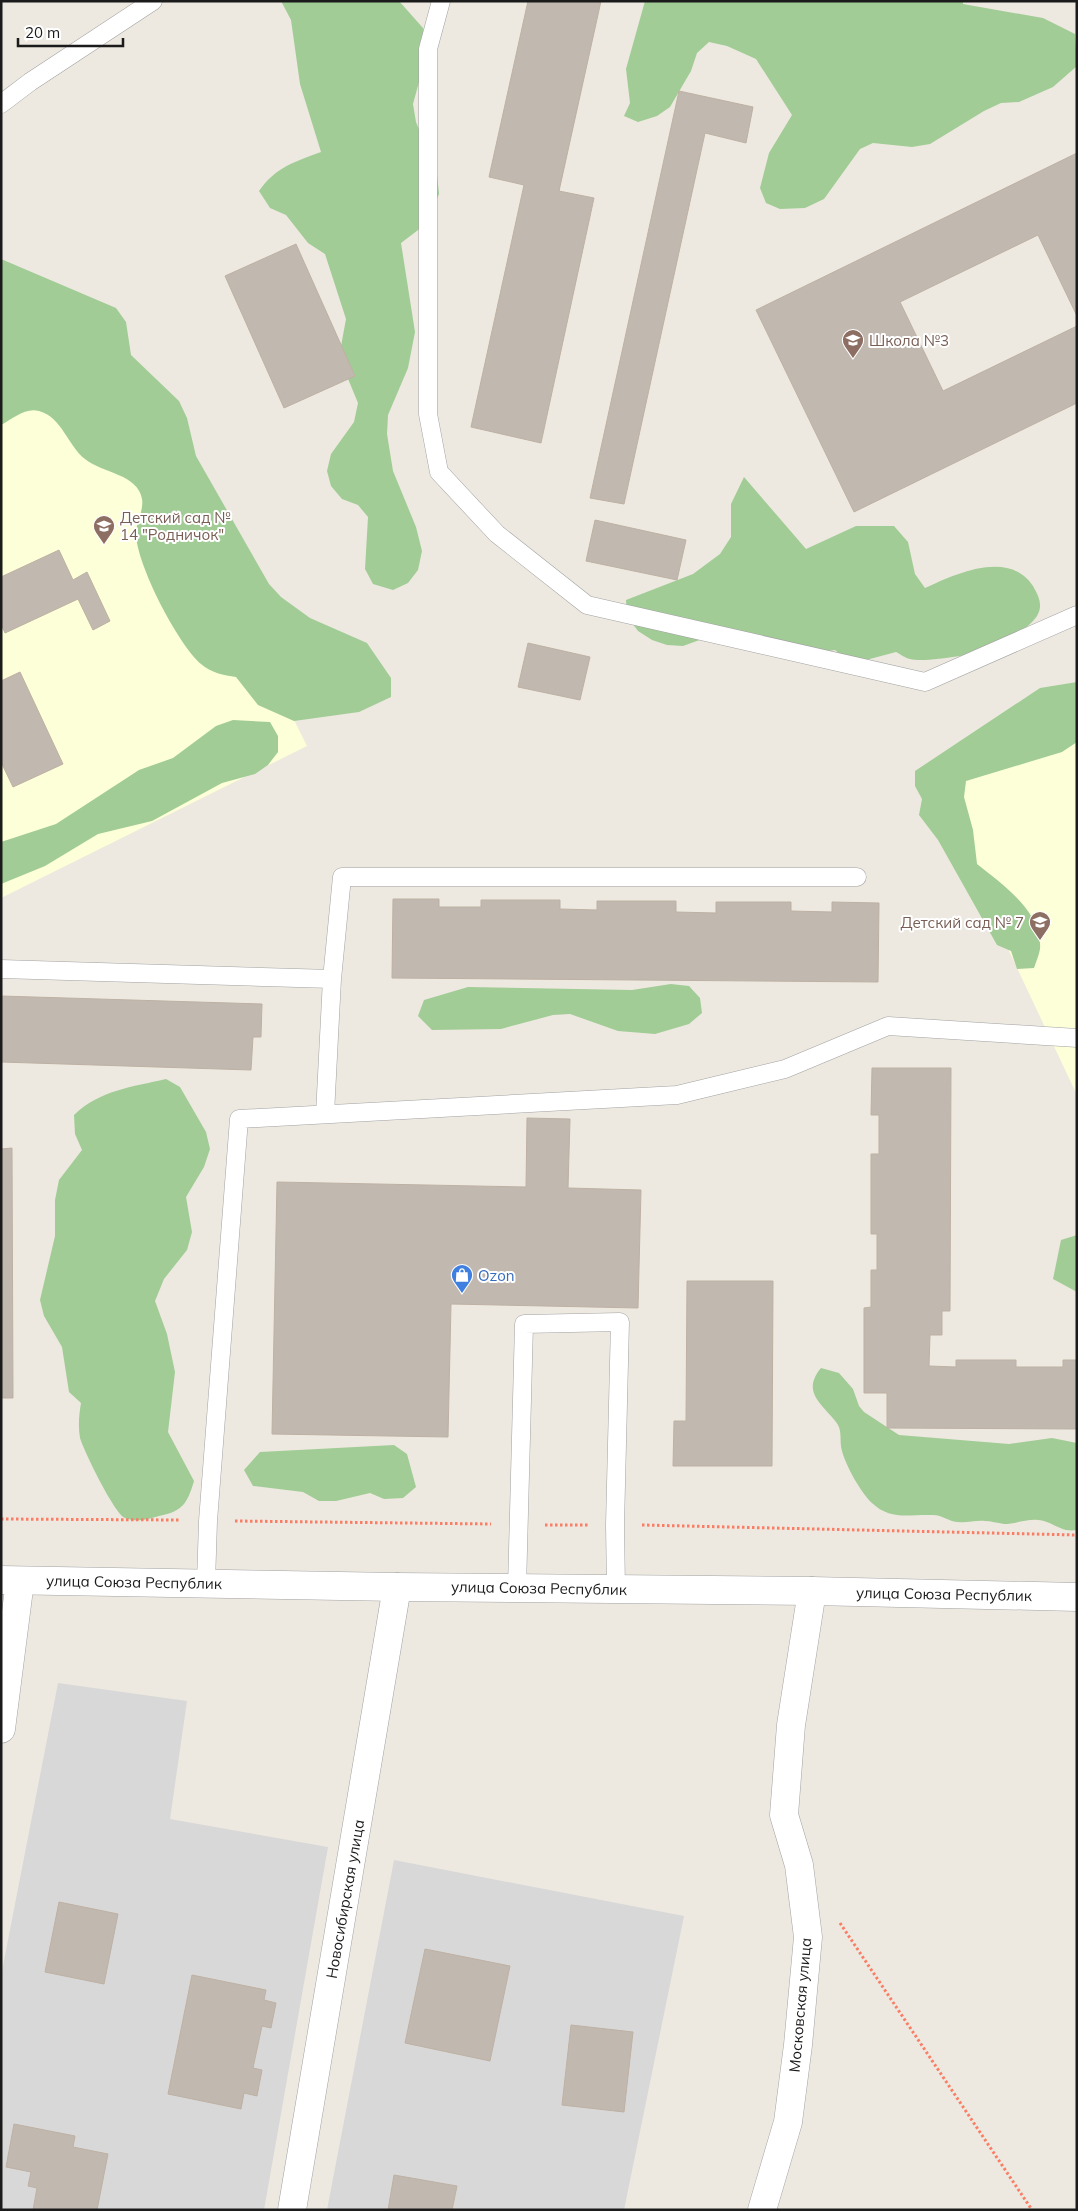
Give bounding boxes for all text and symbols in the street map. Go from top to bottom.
scale bar [18,15,122,47]
text: 20 m [25,23,60,42]
school or university icon: Школа №3 [841,328,865,359]
place label: Школа №3 [869,331,949,350]
place label: Детский сад № 14 "Родничок" [120,508,231,544]
school or university icon: Детский сад № 14 "Родничок" [92,514,116,545]
school or university icon: Детский сад № 7 [1028,910,1052,941]
place label: Детский сад № 7 [900,913,1024,932]
shop icon: Ozon [450,1263,474,1294]
place label: Ozon [478,1266,515,1285]
street label: улица Союза Республик [46,1571,223,1593]
street label: улица Союза Республик [451,1577,628,1599]
street label: улица Союза Республик [856,1583,1033,1605]
street label: Новосибирская улица [322,1818,368,1980]
street label: Московская улица [785,1937,815,2073]

